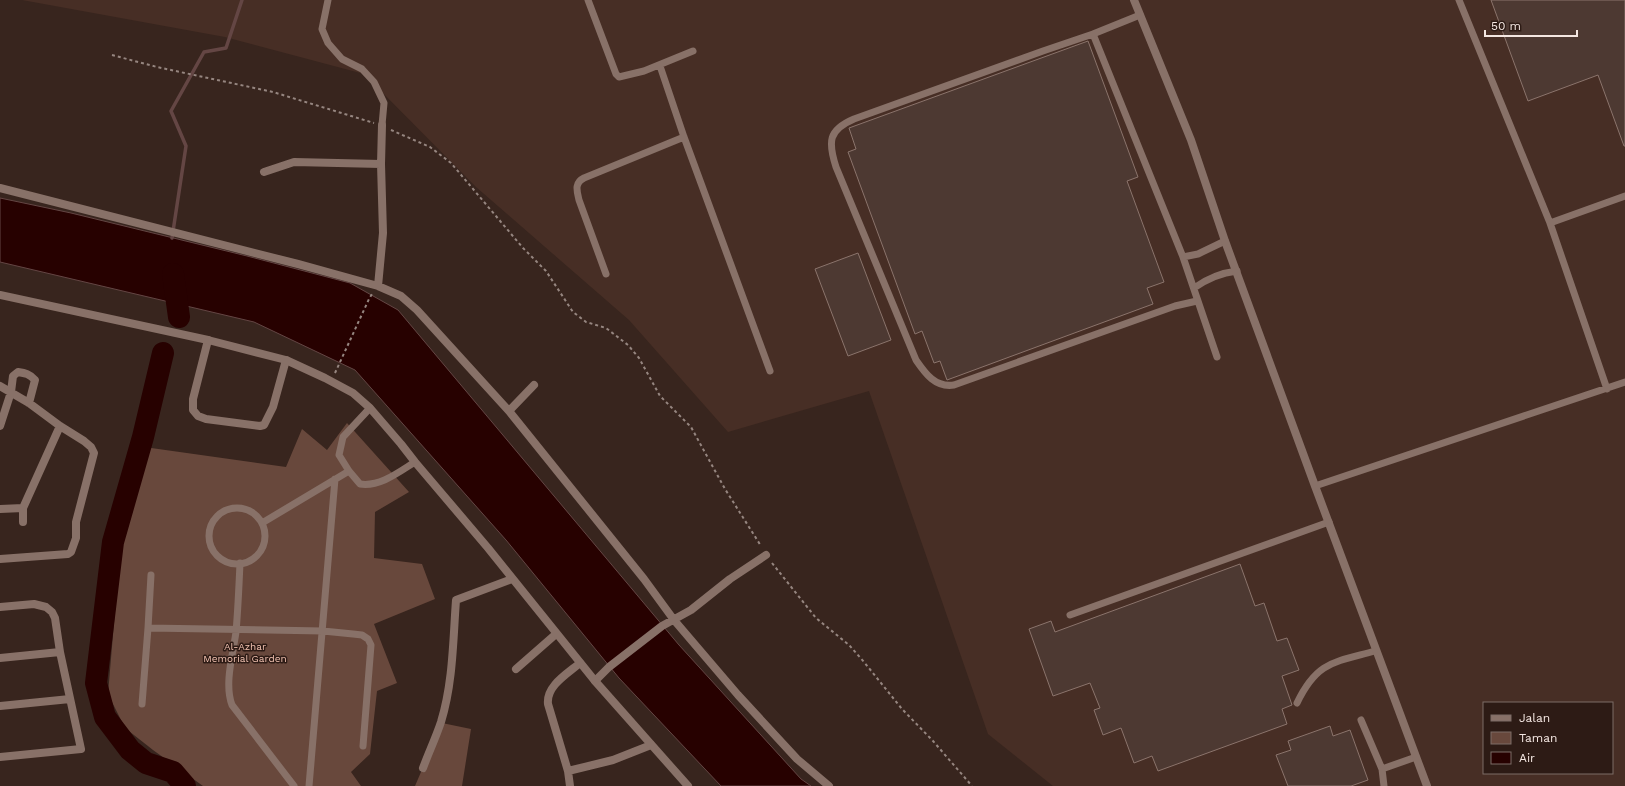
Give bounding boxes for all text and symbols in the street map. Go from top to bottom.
scale bar [1485,12,1577,38]
text: 50 m [1491,19,1521,33]
park label: Al-Azhar Memorial Garden [203,641,287,664]
legend [1483,702,1613,774]
text: Jalan [1519,711,1550,725]
text: Taman [1519,731,1557,745]
text: Air [1519,751,1535,765]

